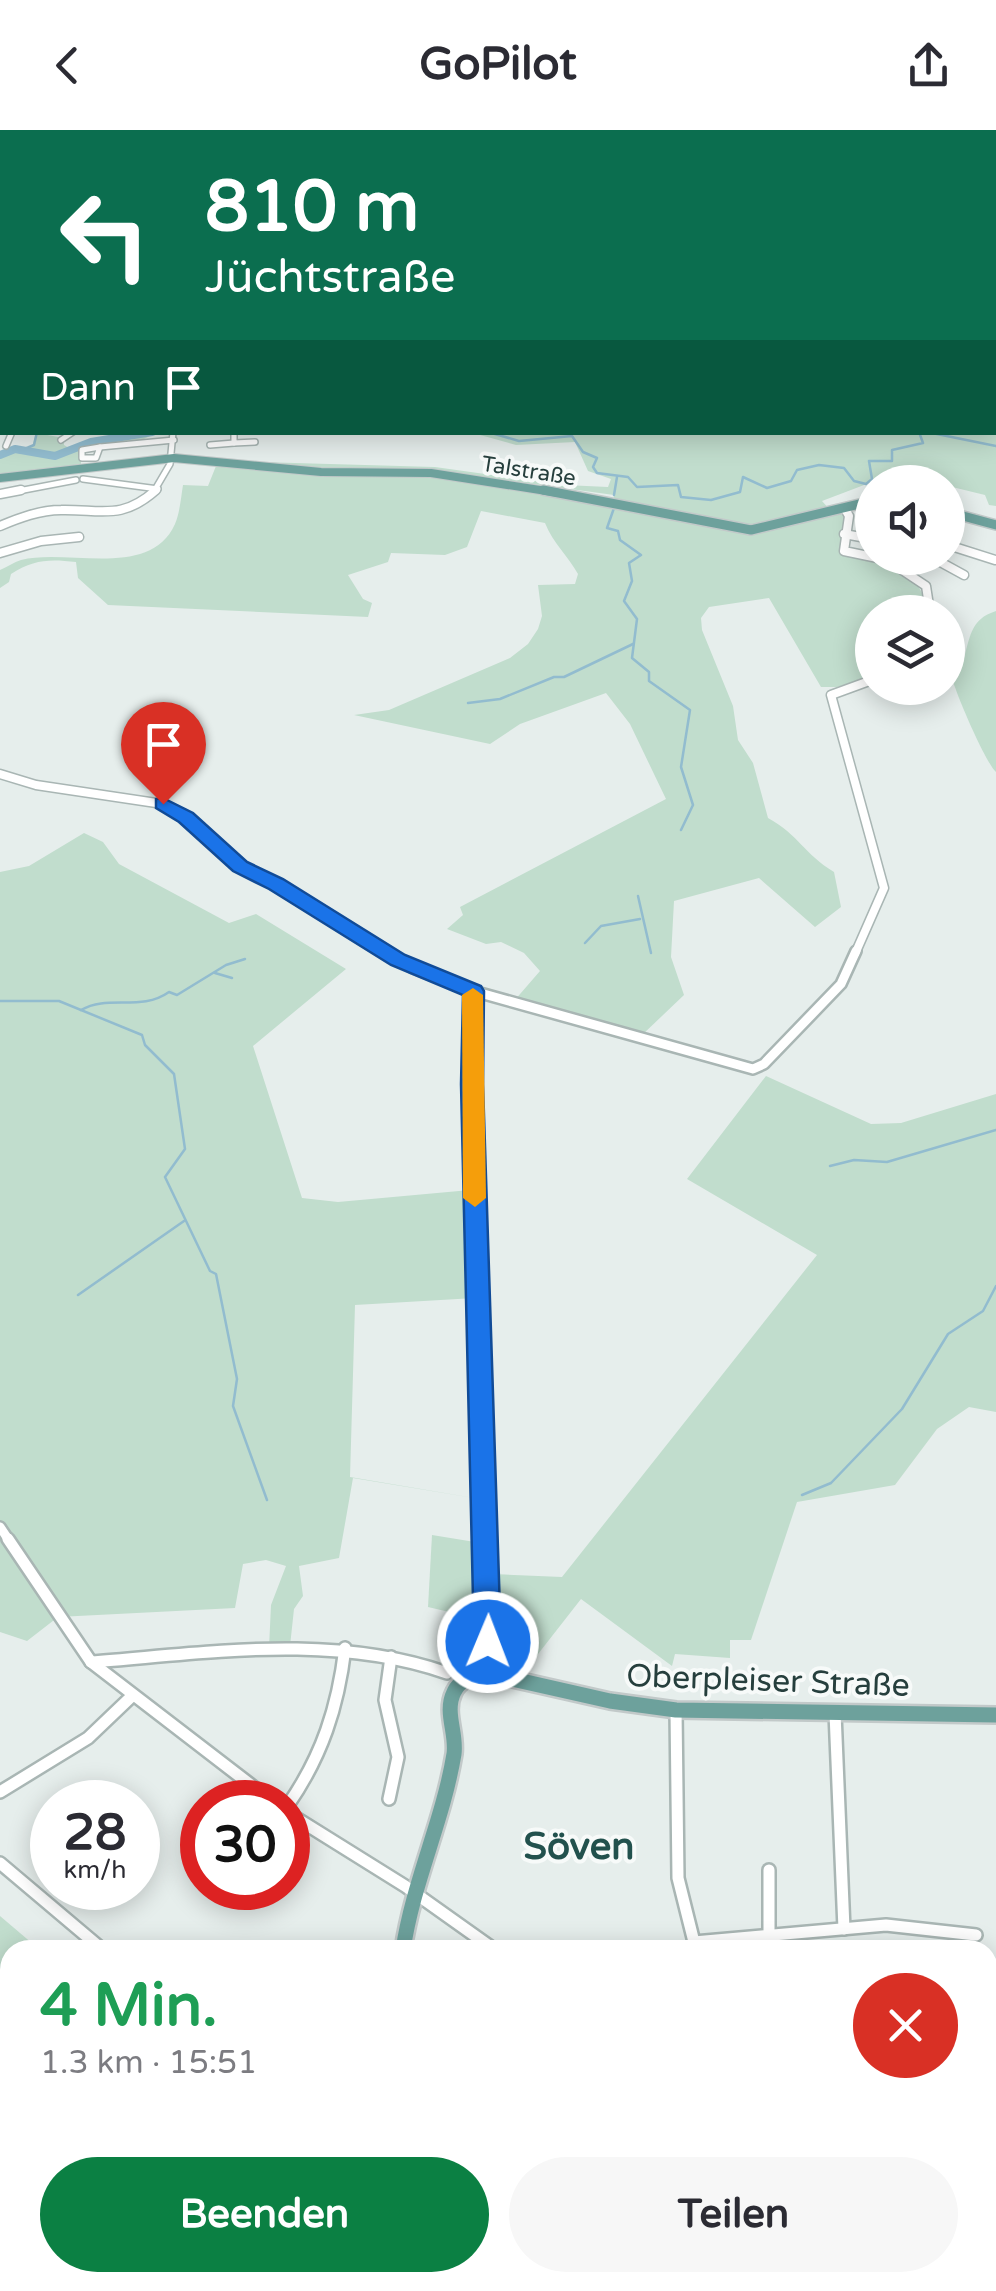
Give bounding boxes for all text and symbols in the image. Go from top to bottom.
icon: back [40,38,95,93]
text: GoPilot [419,38,577,92]
icon: share [901,38,956,93]
text: 810 m [205,166,419,250]
icon: left [40,170,170,300]
text: Jüchtstraße [205,251,455,305]
icon: arrive [156,360,211,415]
text: Dann [40,365,136,411]
street label: Talstraße [480,451,578,491]
map controls [855,465,965,705]
button: sound [855,465,965,575]
button: layers [855,595,965,705]
pin [121,702,206,805]
icon: arrive [136,717,191,772]
position arrow [436,1590,540,1694]
street label: Oberpleiser Straße [626,1657,910,1705]
speed limit sign: 30 [180,1780,310,1910]
text: 28 [64,1803,126,1863]
district label: Söven [524,1824,634,1870]
text: km/h [64,1855,126,1885]
text: 4 Min. [40,1970,218,2042]
button: close [853,1973,958,2078]
text: 1.3 km · 15:51 [40,2044,257,2082]
button: Beenden [40,2157,489,2272]
button: Teilen [509,2157,958,2272]

